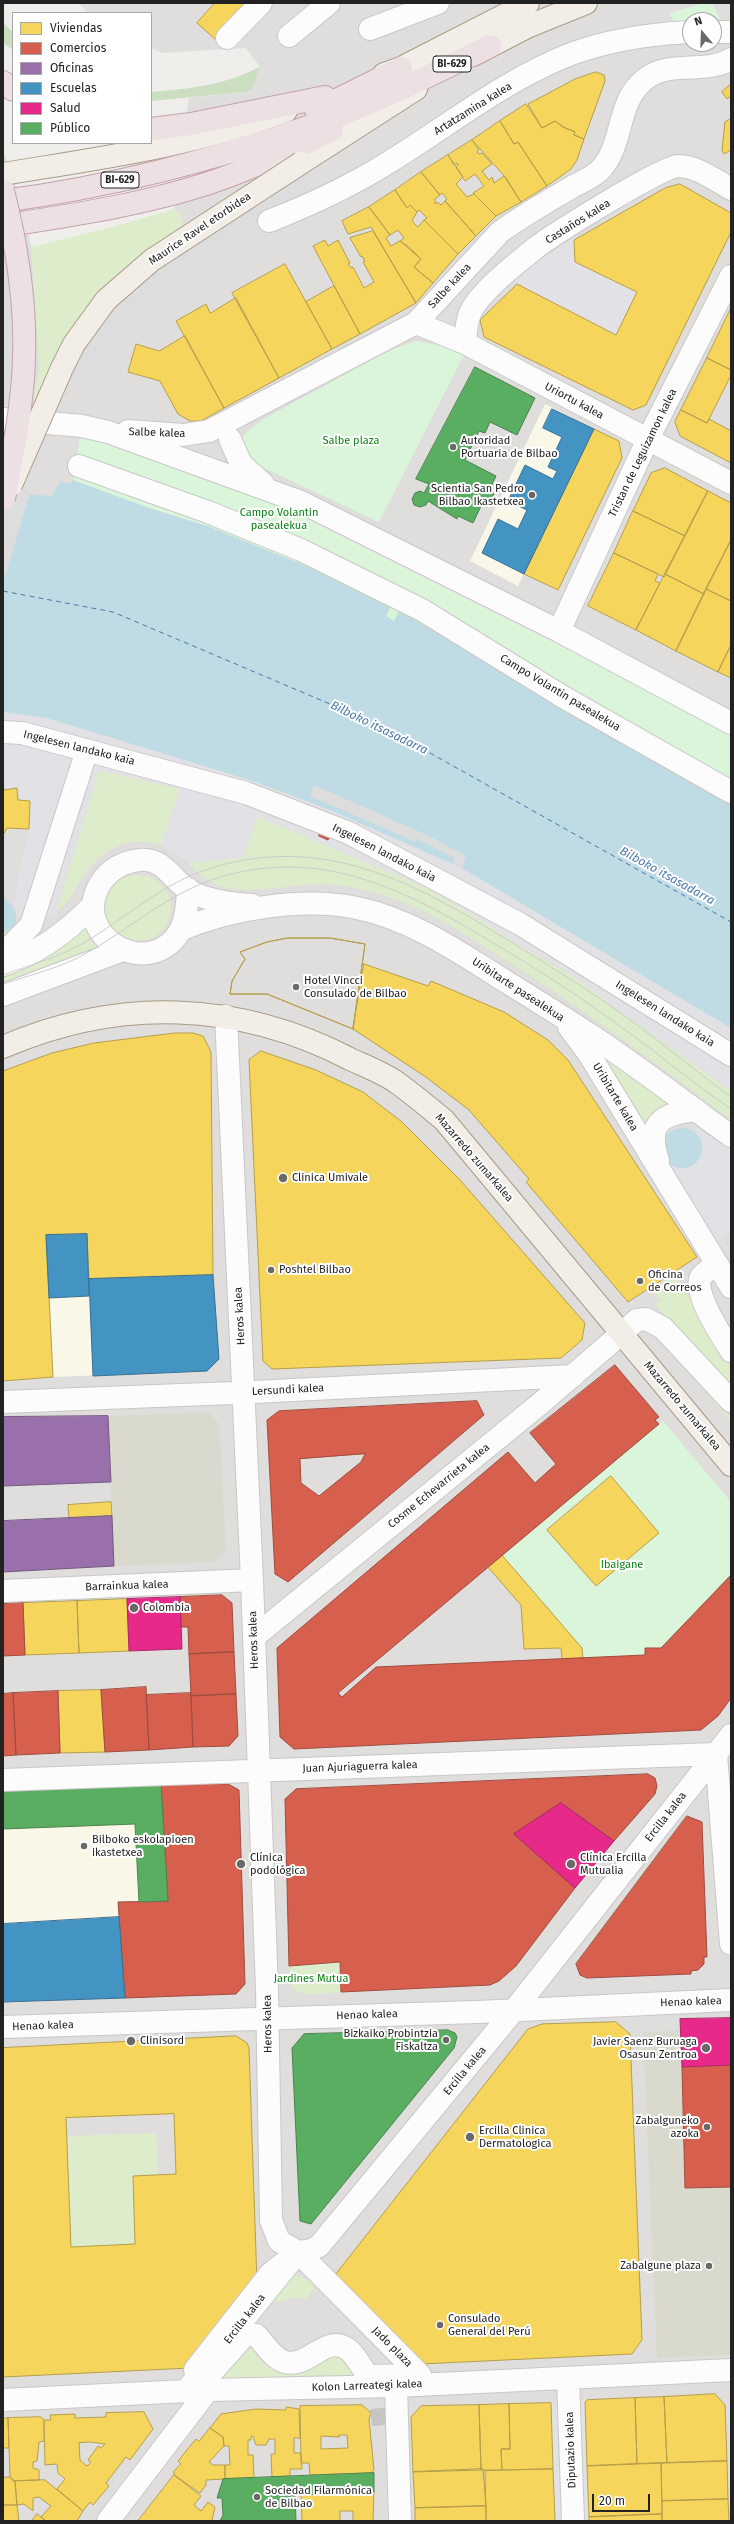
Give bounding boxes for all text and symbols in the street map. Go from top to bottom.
legend [12,12,152,144]
north arrow [682,12,722,52]
text: N [693,14,704,28]
text: Viviendas [50,21,102,35]
text: Comercios [50,41,106,55]
road number: BI-629 [433,56,471,72]
text: Oficinas [50,61,93,75]
street label: Artatzamina kalea [432,80,514,138]
text: Escuelas [50,81,97,95]
text: Salud [50,101,81,115]
text: Público [50,121,90,135]
road number: BI-629 [101,172,139,188]
street label: Maurice Ravel etorbidea [146,190,254,268]
street label: Castaños kalea [543,197,613,247]
street label: Salbe kalea [426,261,474,311]
street label: Uriortu kalea [542,380,606,422]
street label: Tristan de Leguizamon kalea [606,387,680,519]
street label: Salbe kalea [128,425,186,441]
park label: Salbe plaza [323,434,379,448]
place label: Autoridad Portuaria de Bilbao [461,434,558,460]
marker: Autoridad Portuaria de Bilbao [448,442,458,452]
place label: Scientia San Pedro Bilbao Ikastetxea [431,482,524,508]
marker: Scientia San Pedro Bilbao Ikastetxea [527,490,537,500]
park label: Campo Volantin pasealekua [240,506,318,532]
street label: Campo Volantin pasealekua [497,652,623,734]
water label: Bilboko itsasadarra [328,698,430,758]
street label: Ingelesen landako kaia [22,728,136,768]
street label: Ingelesen landako kaia [330,821,438,885]
water label: Bilboko itsasadarra [617,844,717,908]
street label: Uribitarte pasealekua [469,955,567,1025]
place label: Hotel Vincci Consulado de Bilbao [304,974,407,1000]
street label: Ingelesen landako kaia [613,978,717,1050]
marker: Hotel Vincci Consulado de Bilbao [291,982,301,992]
street label: Uribitarte kalea [589,1060,641,1134]
street label: Mazarredo zumarkalea [432,1111,516,1205]
place label: Clinica Umivale [292,1171,368,1185]
marker: Clinica Umivale [277,1172,289,1184]
place label: Poshtel Bilbao [279,1263,351,1277]
marker: Poshtel Bilbao [266,1265,276,1275]
place label: Oficina de Correos [648,1268,702,1294]
marker: Oficina de Correos [635,1276,645,1286]
street label: Heros kalea [232,1287,248,1345]
street label: Mazarredo zumarkalea [641,1359,723,1453]
street label: Lersundi kalea [252,1382,324,1398]
street label: Cosme Echevarrieta kalea [385,1441,493,1531]
park label: Ibaigane [601,1558,643,1572]
street label: Barrainkua kalea [85,1578,169,1594]
place label: Colombia [143,1601,190,1615]
marker: Colombia [128,1602,140,1614]
street label: Heros kalea [246,1611,262,1669]
street label: Juan Ajuriaguerra kalea [302,1758,418,1776]
street label: Ercilla kalea [642,1789,690,1845]
place label: Bilboko eskolapioen ikastetxea [92,1833,194,1859]
marker: Bilboko eskolapioen ikastetxea [79,1841,89,1851]
place label: Clínica podológica [250,1851,306,1877]
place label: Clínica Ercilla Mutualia [580,1851,646,1877]
marker: Clínica podológica [235,1858,247,1870]
marker: Clínica Ercilla Mutualia [565,1858,577,1870]
park label: Jardines Mutua [274,1972,348,1986]
street label: Henao kalea [660,1994,722,2010]
street label: Heros kalea [261,1995,275,2053]
street label: Henao kalea [336,2007,398,2023]
street label: Henao kalea [12,2018,74,2034]
place label: Bizkaiko Probintzia Fiskaltza [344,2027,438,2053]
place label: Clinisord [140,2034,184,2048]
marker: Clinisord [125,2035,137,2047]
marker: Bizkaiko Probintzia Fiskaltza [441,2035,451,2045]
place label: Javier Saenz Buruaga Osasun Zentroa [593,2035,697,2061]
marker: Javier Saenz Buruaga Osasun Zentroa [700,2042,712,2054]
street label: Ercilla kalea [441,2044,489,2098]
place label: Zabalguneko azoka [636,2114,699,2140]
marker: Zabalguneko azoka [702,2122,712,2132]
place label: Ercilla Clinica Dermatologica [479,2124,552,2150]
marker: Ercilla Clinica Dermatologica [464,2131,476,2143]
place label: Zabalgune plaza [620,2259,701,2273]
marker: Zabalgune plaza [704,2261,714,2271]
street label: Ercilla kalea [221,2291,269,2347]
place label: Consulado General del Perú [448,2312,531,2338]
marker: Consulado General del Perú [435,2320,445,2330]
street label: Jado plaza [369,2324,415,2370]
street label: Kolon Larreategi kalea [311,2377,423,2395]
street label: Diputazio kalea [563,2411,579,2489]
place label: Sociedad Filarmónica de Bilbao [265,2484,372,2510]
scale bar [594,2486,652,2512]
marker: Sociedad Filarmónica de Bilbao [252,2492,262,2502]
text: 20 m [599,2494,625,2508]

